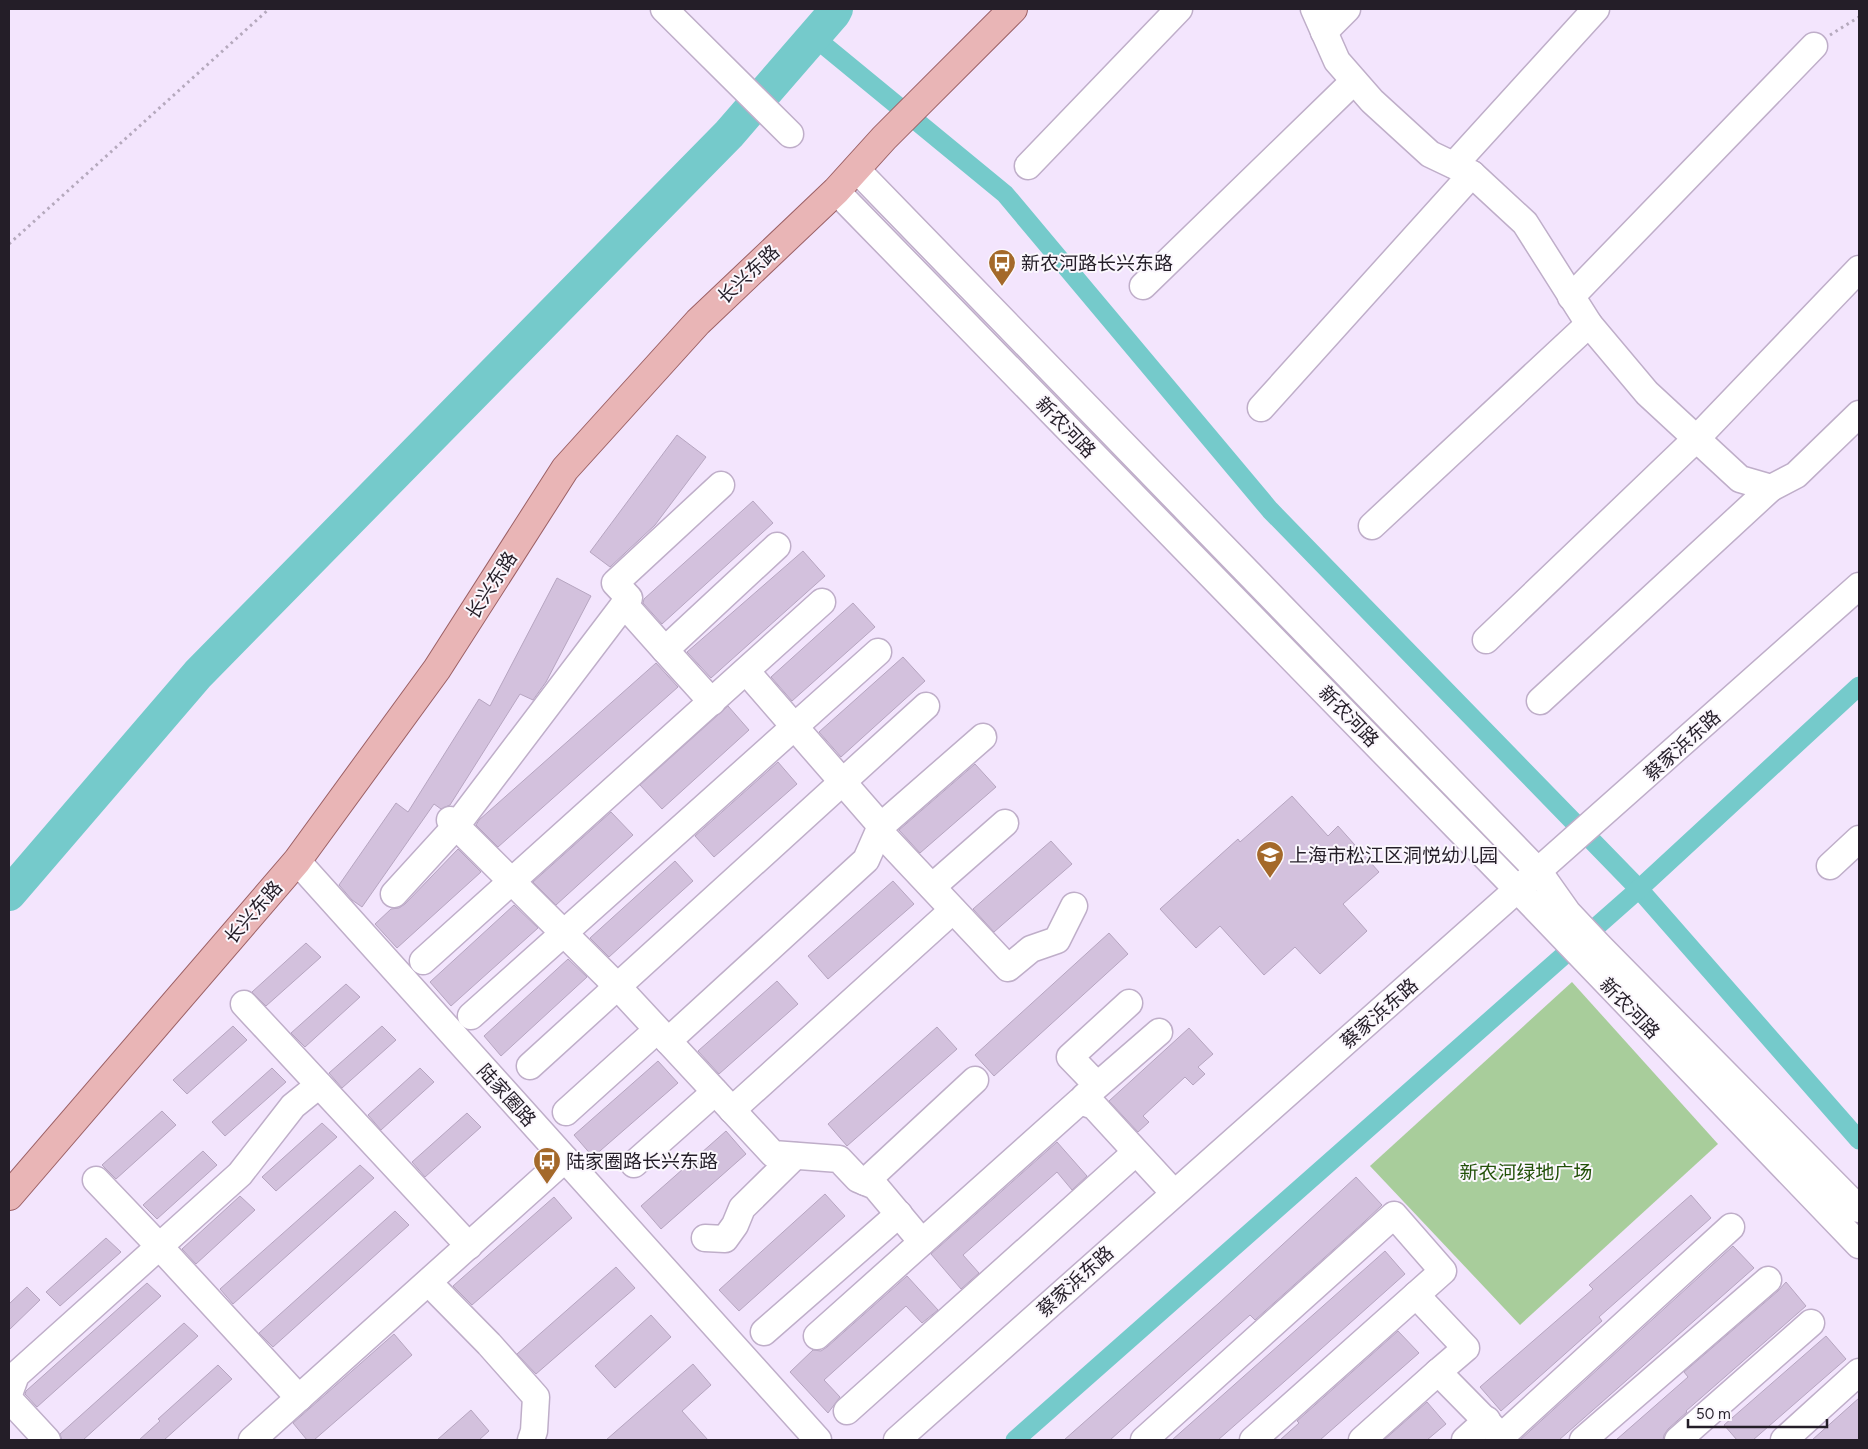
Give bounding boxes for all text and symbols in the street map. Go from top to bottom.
street label: 长兴东路 [713,240,784,309]
bus stop icon: 新农河路长兴东路 [987,248,1017,287]
place label: 新农河路长兴东路 [1021,252,1173,275]
street label: 新农河路 [1031,392,1100,463]
street label: 长兴东路 [461,547,522,623]
street label: 新农河路 [1314,681,1383,752]
street label: 蔡家浜东路 [1639,705,1725,786]
school or university icon: 上海市松江区洞悦幼儿园 [1255,840,1285,879]
place label: 上海市松江区洞悦幼儿园 [1289,844,1498,867]
street label: 长兴东路 [220,876,287,949]
street label: 新农河路 [1595,973,1664,1044]
street label: 蔡家浜东路 [1336,974,1423,1053]
street label: 陆家圈路 [473,1059,541,1131]
bus stop icon: 陆家圈路长兴东路 [532,1146,562,1185]
place label: 陆家圈路长兴东路 [566,1150,718,1173]
park label: 新农河绿地广场 [1459,1161,1593,1184]
street label: 蔡家浜东路 [1032,1241,1118,1322]
scale bar [1688,1396,1827,1428]
text: 50 m [1696,1405,1731,1423]

